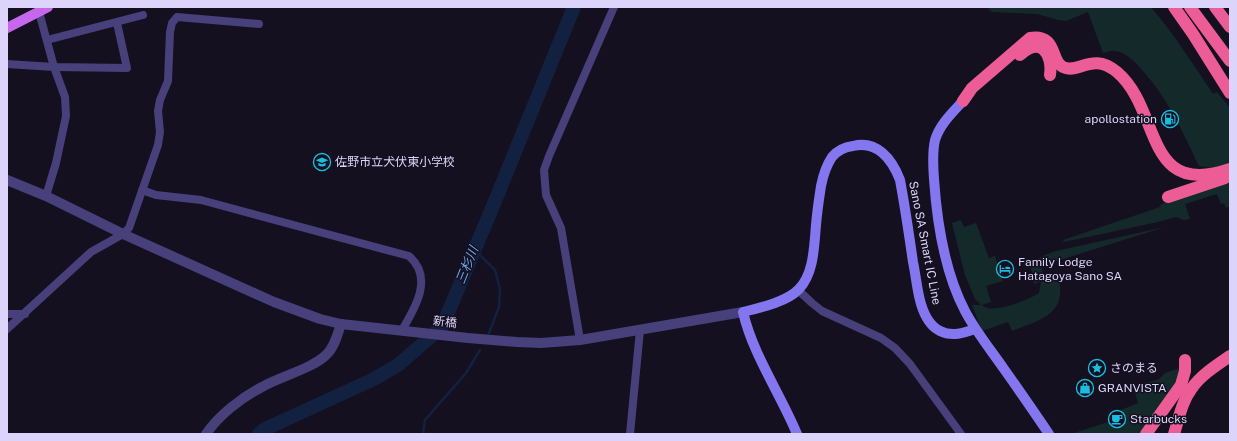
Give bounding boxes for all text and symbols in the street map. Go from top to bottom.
fuel station icon: apollostation [1160,109,1180,129]
place label: apollostation [1085,112,1157,126]
school or university icon: 佐野市立犬伏東小学校 [312,152,332,172]
place label: 佐野市立犬伏東小学校 [335,155,455,169]
street label: Sano SA Smart IC Line [906,180,944,306]
water label: 三杉川 [453,242,482,286]
place label: Family Lodge Hatagoya Sano SA [1018,255,1123,283]
hotel icon: Family Lodge Hatagoya Sano SA [995,259,1015,279]
street label: 新橋 [432,314,458,330]
place icon: さのまる [1087,358,1107,378]
place label: さのまる [1110,361,1158,375]
shop icon: GRANVISTA [1075,378,1095,398]
place label: GRANVISTA [1098,381,1167,395]
cafe icon: Starbucks [1107,409,1127,429]
place label: Starbucks [1130,412,1187,426]

